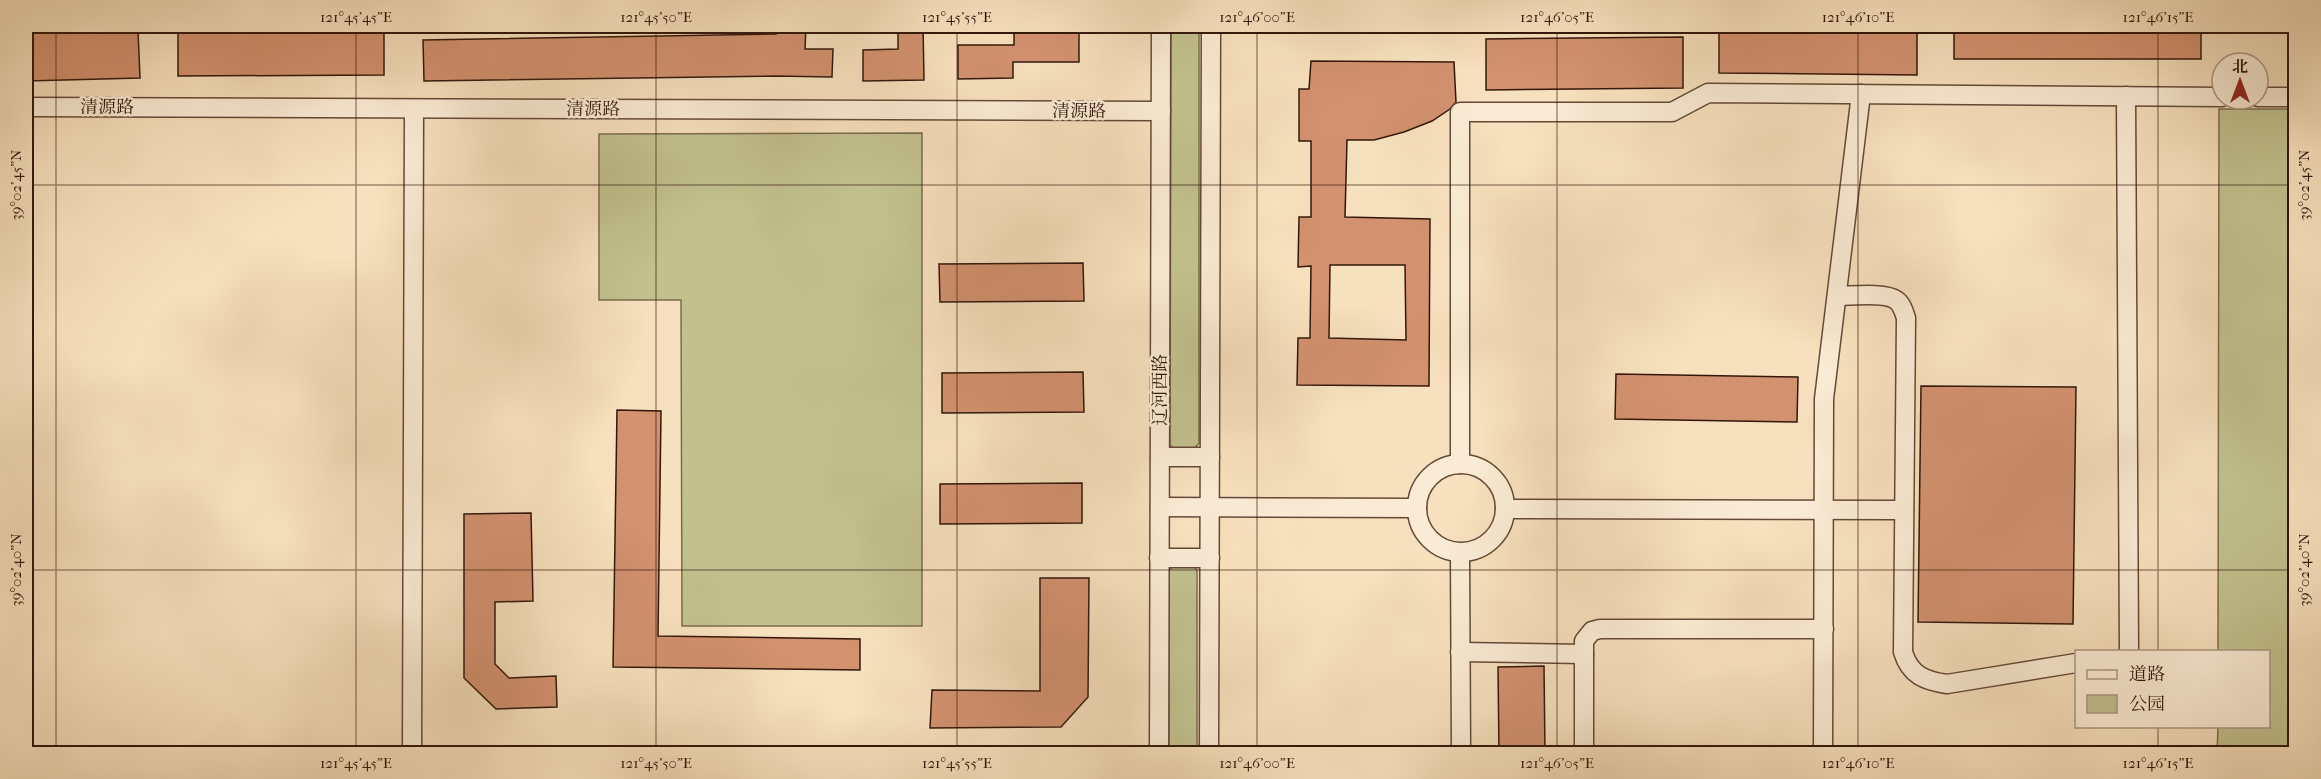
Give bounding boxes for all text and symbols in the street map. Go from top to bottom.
text: 121°45'45"E [320,8,392,26]
text: 121°45'50"E [620,8,692,26]
text: 121°45'55"E [922,8,992,26]
text: 121°46'00"E [1219,8,1295,26]
text: 121°46'05"E [1520,8,1594,26]
text: 121°46'10"E [1822,8,1894,26]
text: 121°46'15"E [2123,8,2193,26]
north arrow [2210,51,2270,111]
text: 北 [2232,57,2248,76]
street label: 清源路 [80,97,134,118]
street label: 清源路 [566,99,620,120]
street label: 清源路 [1052,101,1106,122]
text: 39°02'45"N [7,149,25,220]
text: 39°02'45"N [2295,149,2313,220]
street label: 辽河西路 [1150,354,1171,426]
text: 39°02'40"N [7,533,25,607]
text: 39°02'40"N [2295,533,2313,607]
legend [2075,650,2270,728]
text: 道路 [2129,664,2165,685]
text: 公园 [2129,694,2165,715]
text: 121°45'45"E [320,754,392,772]
text: 121°45'50"E [620,754,692,772]
text: 121°45'55"E [922,754,992,772]
text: 121°46'00"E [1219,754,1295,772]
text: 121°46'05"E [1520,754,1594,772]
text: 121°46'10"E [1822,754,1894,772]
text: 121°46'15"E [2123,754,2193,772]

